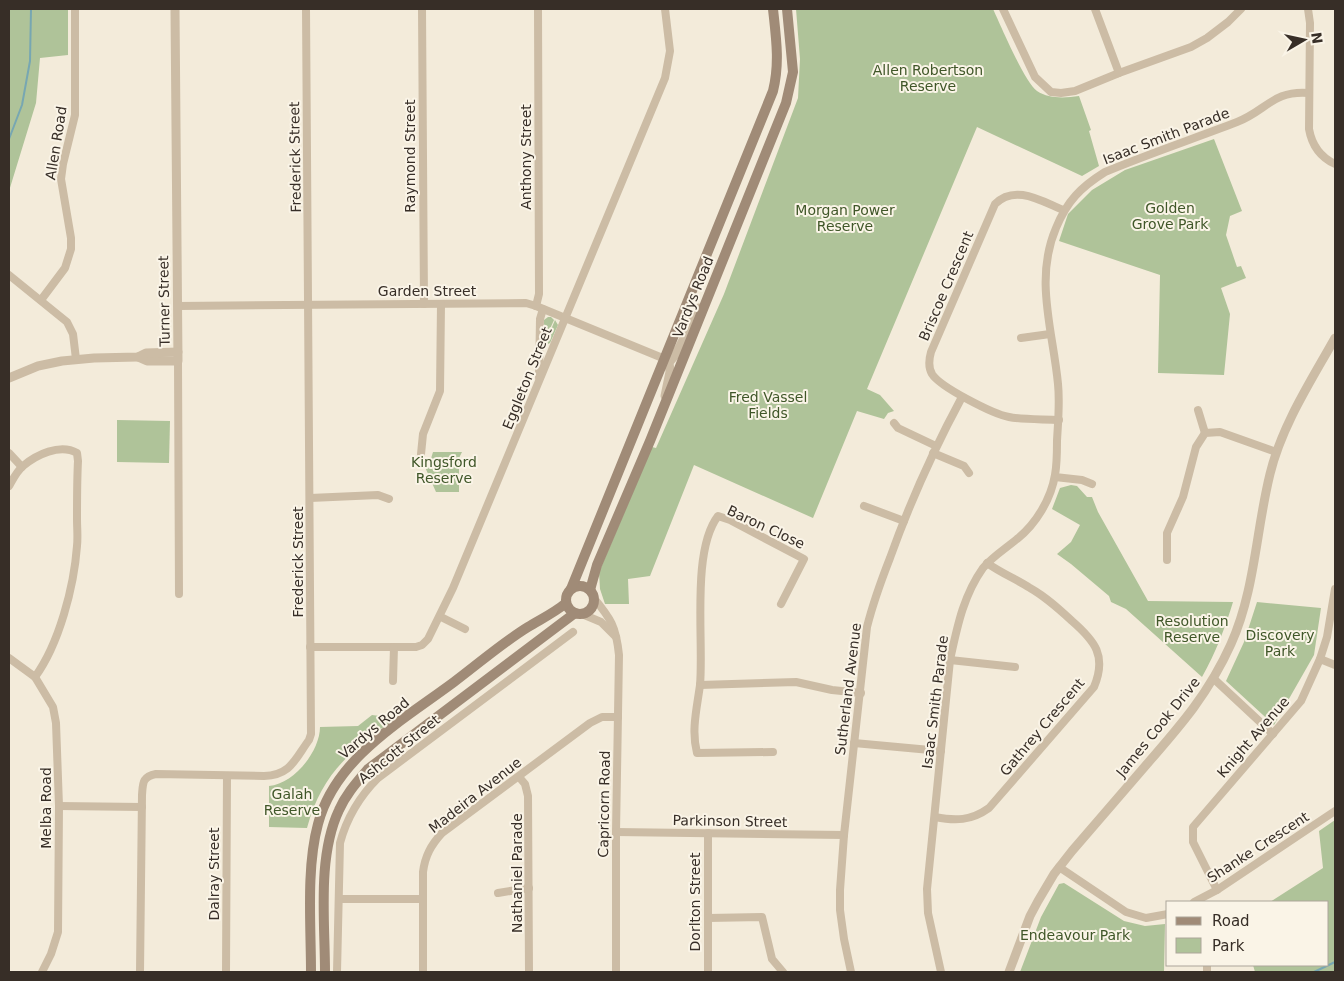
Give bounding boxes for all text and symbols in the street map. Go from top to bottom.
north arrow [1279,15,1329,65]
text: N [1308,31,1326,45]
park label: Allen Robertson Reserve [873,62,983,94]
street label: Raymond Street [402,99,418,213]
street label: Frederick Street [286,101,304,213]
street label: Anthony Street [518,104,534,210]
street label: Isaac Smith Parade [1100,104,1232,168]
street label: Allen Road [42,105,70,181]
park label: Golden Grove Park [1132,200,1209,232]
park label: Morgan Power Reserve [795,202,895,234]
street label: Briscoe Crescent [916,228,977,343]
street label: Vardys Road [669,254,717,340]
street label: Turner Street [155,255,173,348]
street label: Garden Street [378,283,477,299]
street label: Eggleton Street [499,324,555,432]
park label: Fred Vassel Fields [729,389,807,421]
park label: Kingsford Reserve [411,454,477,486]
street label: Baron Close [725,502,807,552]
street label: Frederick Street [290,506,306,618]
park label: Resolution Reserve [1155,613,1229,645]
street label: Sutherland Avenue [832,622,864,756]
park label: Discovery Park [1245,627,1315,659]
street label: Isaac Smith Parade [919,634,951,770]
street label: James Cook Drive [1112,674,1203,781]
street label: Gathrey Crescent [997,675,1088,779]
street label: Knight Avenue [1214,693,1292,781]
street label: Vardys Road [336,694,412,762]
street label: Ashcott Street [355,711,443,787]
street label: Capricorn Road [595,750,613,858]
street label: Madeira Avenue [426,754,524,836]
street label: Melba Road [38,767,54,849]
park label: Galah Reserve [264,786,320,818]
street label: Shanke Crescent [1204,808,1312,886]
street label: Parkinson Street [672,812,788,830]
street label: Nathaniel Parade [509,813,525,933]
street label: Dalray Street [206,827,222,920]
street label: Dorlton Street [687,852,703,951]
legend [1166,901,1329,966]
text: Road [1212,912,1250,930]
park label: Endeavour Park [1020,927,1131,943]
text: Park [1212,937,1245,955]

